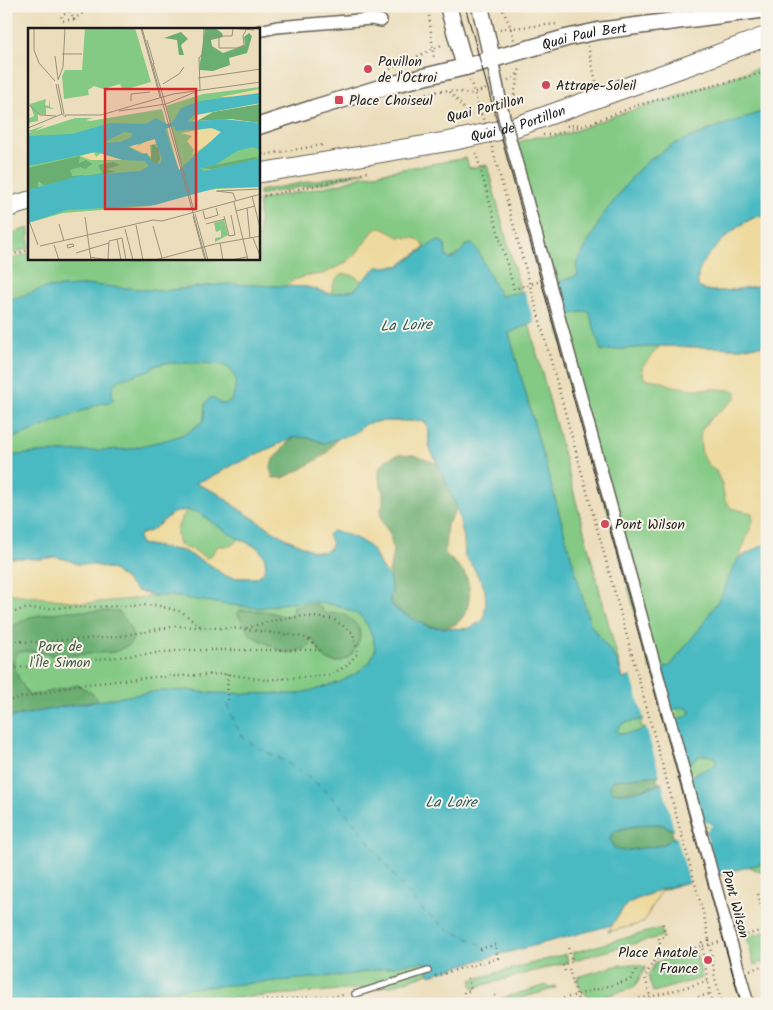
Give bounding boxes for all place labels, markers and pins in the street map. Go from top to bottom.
place label: Pavillon de l'Octroi [378,51,438,89]
marker: Pavillon de l'Octroi [362,63,374,75]
place label: Attrape-Soleil [556,75,637,97]
marker: Attrape-Soleil [540,79,552,91]
place label: Place Choiseul [349,90,433,112]
marker: Place Choiseul [333,94,345,106]
place label: Pont Wilson [615,514,685,536]
marker: Pont Wilson [599,518,611,530]
place label: Place Anatole France [618,942,699,980]
marker: Place Anatole France [702,954,714,966]

